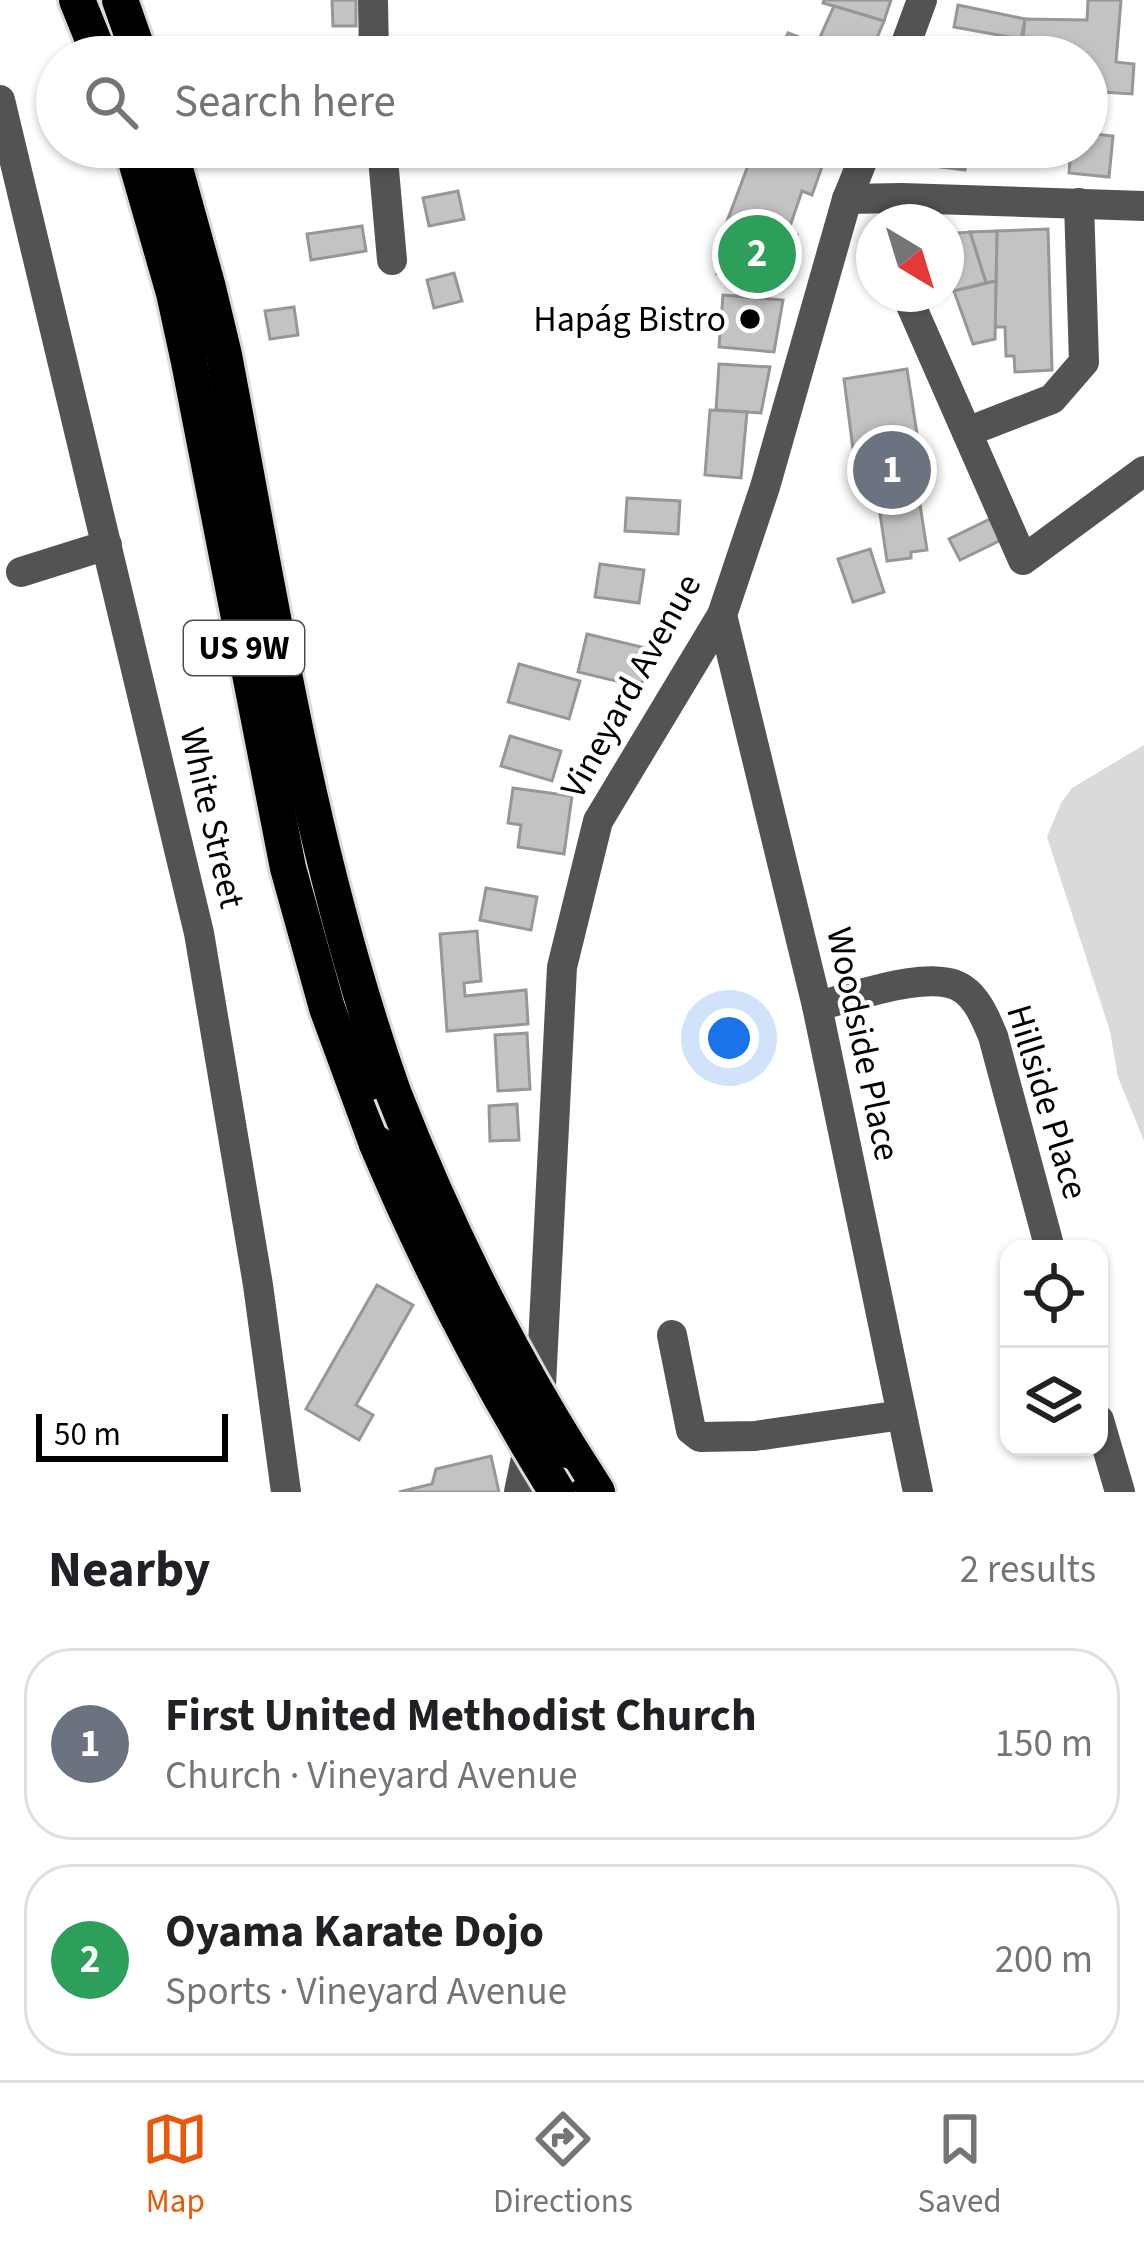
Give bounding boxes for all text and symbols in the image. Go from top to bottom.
search box [36,36,1108,168]
icon: search [78,69,144,135]
text: Search here [174,70,396,134]
north arrow [856,204,964,312]
pin: 2 [718,209,796,299]
place label: Hapág Bistro [533,294,726,345]
marker: Hapág Bistro [737,306,763,332]
pin: 1 [853,425,931,515]
street label: Vineyard Avenue [548,564,714,808]
road number: US 9W [184,621,304,675]
street label: White Street [166,723,258,913]
street label: Woodside Place [813,923,913,1165]
street label: Hillside Place [993,998,1101,1206]
your location [699,1008,759,1068]
map controls [1000,1240,1108,1456]
button: locate [1000,1240,1108,1348]
button: layers [1000,1348,1108,1456]
scale bar [36,1408,228,1461]
text: 50 m [54,1411,121,1458]
text: Nearby [48,1534,210,1606]
text: 2 results [960,1542,1096,1598]
text: First United Methodist Church [165,1684,757,1748]
text: 1 [80,1716,100,1772]
text: 150 m [995,1716,1093,1772]
text: Church · Vineyard Avenue [165,1748,578,1804]
text: Oyama Karate Dojo [165,1900,544,1964]
text: 2 [80,1932,100,1988]
text: 200 m [995,1932,1093,1988]
text: Sports · Vineyard Avenue [165,1964,567,2020]
tab: Map [142,2106,208,2225]
tab: Directions [493,2106,633,2225]
tab: Saved [917,2106,1002,2225]

